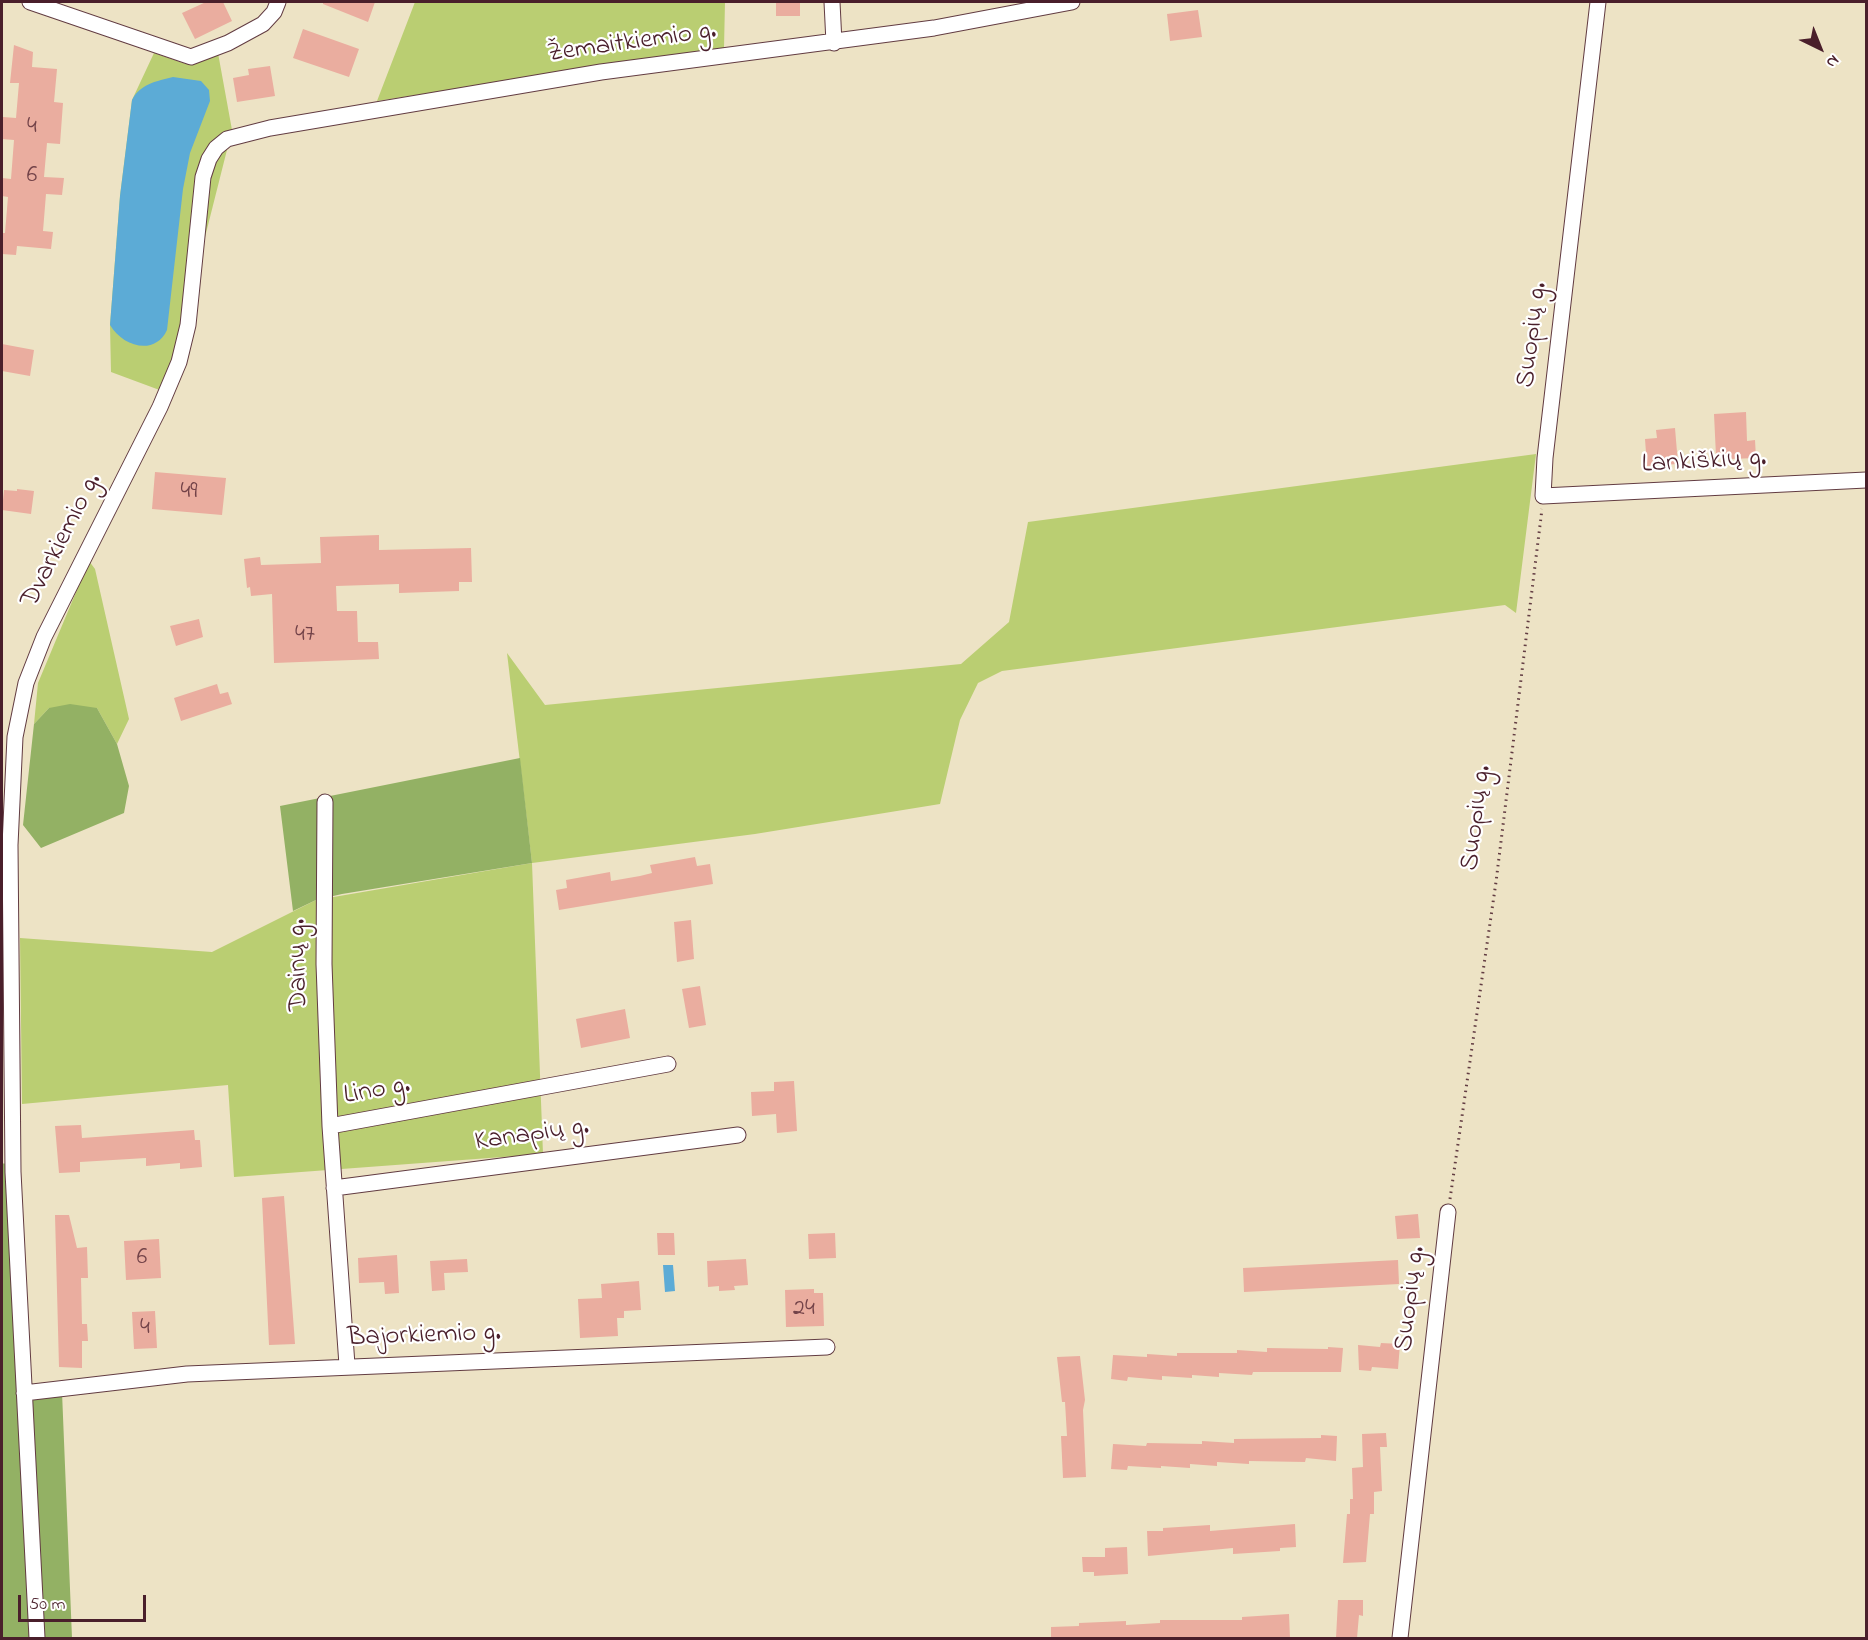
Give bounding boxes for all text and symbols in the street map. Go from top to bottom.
street label: Žemaitkiemio g. [546,16,718,72]
north arrow [1790,18,1850,78]
text: N [1820,49,1844,74]
house number: 4 [27,114,37,142]
house number: 6 [27,163,37,191]
street label: Suopių g. [1511,280,1557,390]
street label: Lankiškių g. [1641,444,1767,482]
street label: Dvarkiemio g. [15,468,111,614]
house number: 49 [180,479,198,507]
house number: 47 [295,622,315,650]
street label: Suopių g. [1455,763,1501,873]
street label: Dainų g. [283,919,317,1011]
street label: Lino g. [341,1070,413,1114]
street label: Kanapių g. [473,1112,591,1160]
street label: Suopių g. [1389,1244,1435,1354]
house number: 6 [137,1245,147,1273]
house number: 24 [793,1296,815,1324]
house number: 4 [140,1315,150,1343]
street label: Bajorkiemio g. [347,1318,501,1356]
scale bar [21,1583,148,1621]
text: 50 m [29,1592,66,1618]

